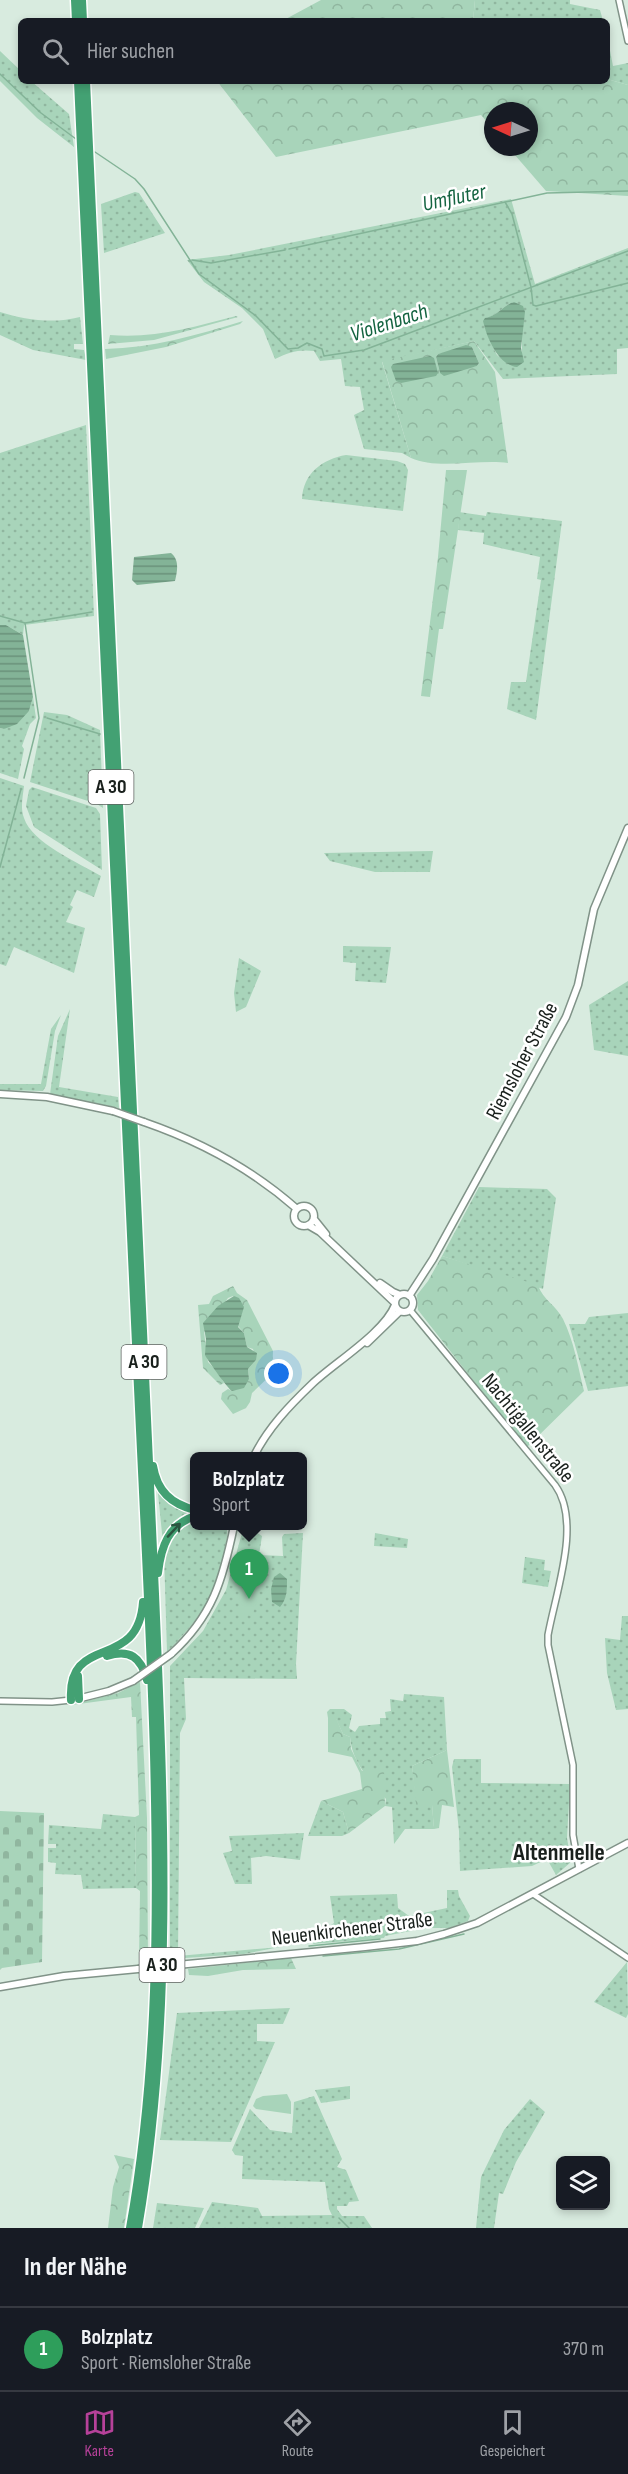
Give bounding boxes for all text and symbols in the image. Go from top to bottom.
search box [18,18,610,84]
icon: search [39,35,72,68]
text: Hier suchen [87,38,175,65]
north arrow [484,102,538,156]
water label: Umfluter [420,178,489,218]
water label: Violenbach [347,298,431,348]
road number: A 30 [88,770,134,804]
street label: Riemsloher Straße [481,998,563,1124]
road number: A 30 [122,1345,166,1379]
your location [264,1359,293,1388]
street label: Nachtigallenstraße [476,1368,580,1488]
popup [190,1452,307,1530]
text: Bolzplatz [213,1466,284,1493]
text: Sport [213,1493,250,1517]
one-way arrow [166,1523,181,1538]
pin: 1 [230,1550,268,1599]
district label: Altenmelle [512,1838,605,1867]
street label: Neuenkirchener Straße [270,1907,434,1951]
road number: A 30 [140,1948,184,1982]
map controls [556,2156,610,2210]
button: layers [556,2156,610,2210]
text: In der Nähe [24,2252,127,2283]
text: Bolzplatz [81,2324,153,2351]
text: 1 [40,2337,47,2361]
text: 370 m [563,2337,604,2361]
text: Sport · Riemsloher Straße [81,2351,251,2375]
tab: Karte [83,2406,116,2461]
tab: Route [281,2406,314,2461]
tab: Gespeichert [480,2406,545,2461]

